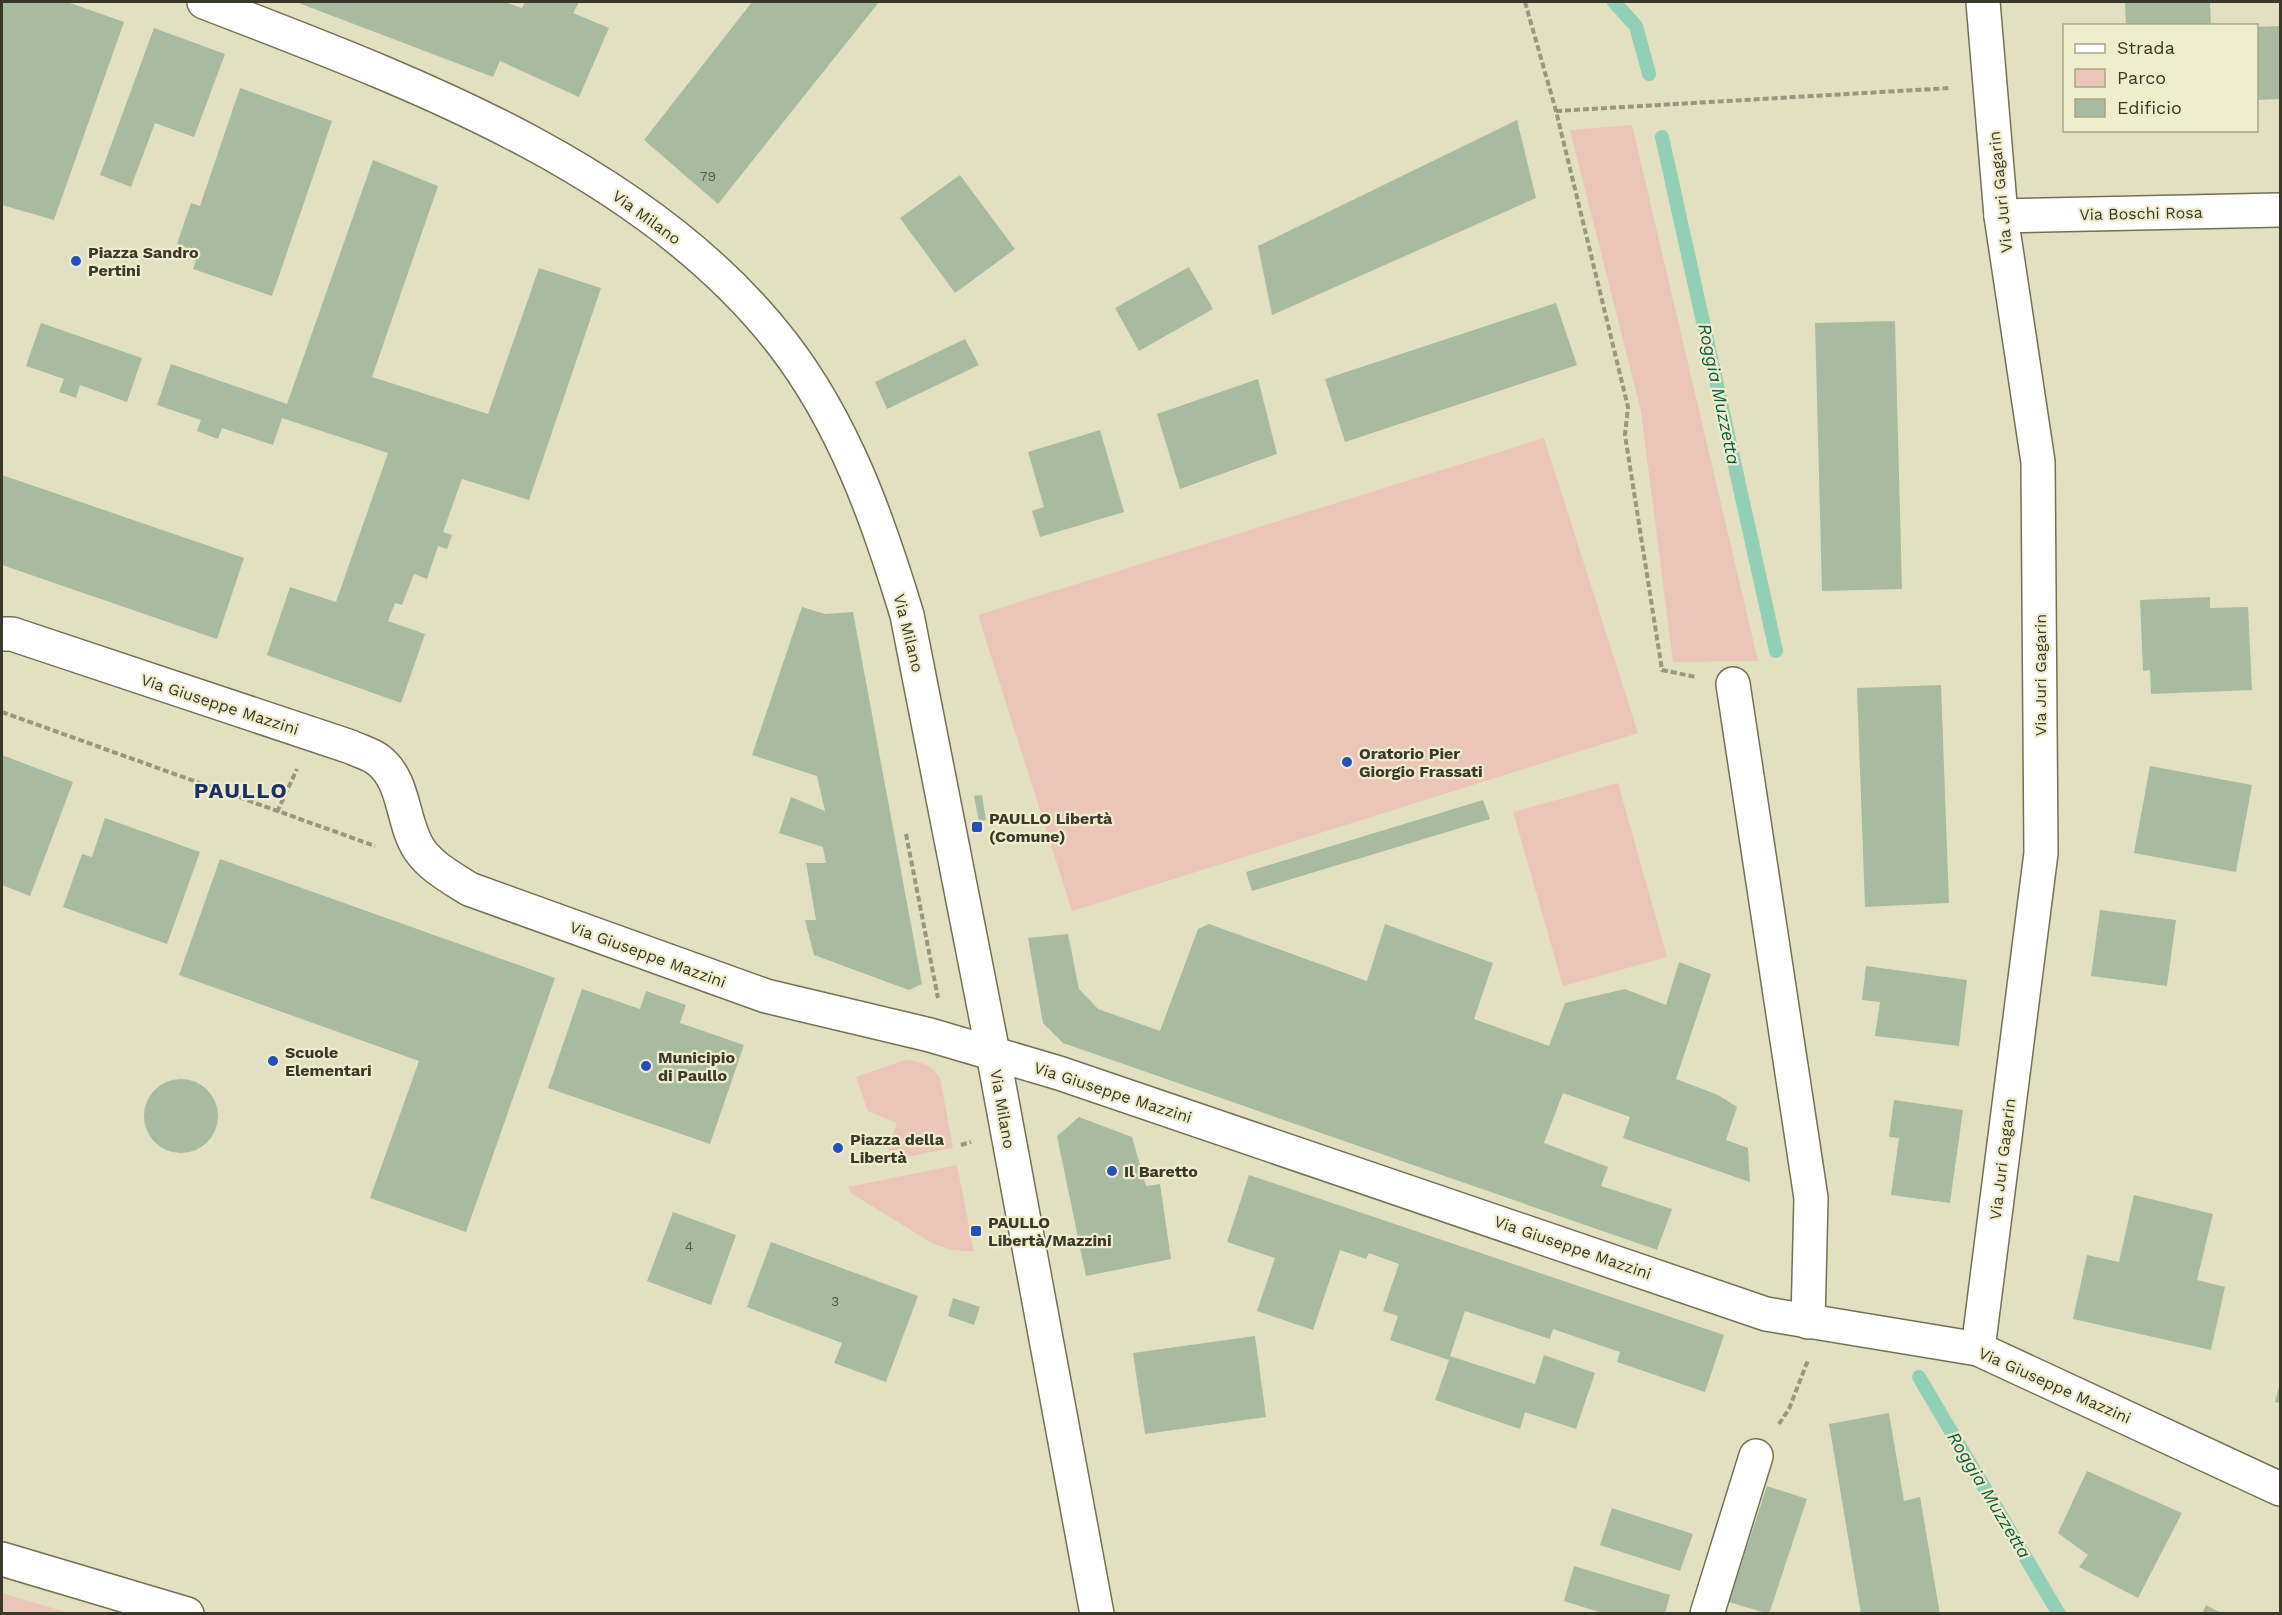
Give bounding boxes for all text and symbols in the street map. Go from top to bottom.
legend [2063,24,2258,132]
text: Strada [2117,37,2175,58]
text: Parco [2117,67,2166,88]
text: Edificio [2117,97,2182,118]
street label: Via Juri Gagarin [1985,130,2016,254]
house number: 79 [700,168,716,184]
street label: Via Milano [609,186,685,249]
street label: Via Boschi Rosa [2079,203,2203,224]
place label: Piazza Sandro Pertini [88,243,199,280]
marker: Piazza Sandro Pertini [69,254,83,268]
water label: Roggia Muzzetta [1694,321,1745,466]
street label: Via Milano [890,592,927,674]
street label: Via Juri Gagarin [2031,614,2050,736]
street label: Via Giuseppe Mazzini [138,670,301,739]
place label: Oratorio Pier Giorgio Frassati [1359,744,1483,781]
marker: Oratorio Pier Giorgio Frassati [1340,755,1354,769]
district label: PAULLO [194,778,288,803]
place label: PAULLO Libertà (Comune) [989,809,1113,846]
marker: PAULLO Libertà (Comune) [970,820,984,834]
street label: Via Giuseppe Mazzini [567,917,729,992]
place label: Scuole Elementari [285,1043,372,1080]
place label: Municipio di Paullo [658,1048,735,1085]
marker: Scuole Elementari [266,1054,280,1068]
street label: Via Giuseppe Mazzini [1031,1058,1194,1127]
marker: Municipio di Paullo [639,1059,653,1073]
street label: Via Milano [986,1068,1019,1150]
street label: Via Juri Gagarin [1986,1097,2019,1221]
place label: Piazza della Libertà [850,1130,945,1167]
marker: Piazza della Libertà [831,1141,845,1155]
place label: Il Baretto [1124,1162,1198,1181]
marker: Il Baretto [1105,1164,1119,1178]
street label: Via Giuseppe Mazzini [1492,1212,1654,1283]
place label: PAULLO Libertà/Mazzini [988,1213,1112,1250]
marker: PAULLO Libertà/Mazzini [969,1224,983,1238]
house number: 4 [685,1238,693,1254]
house number: 3 [831,1293,839,1309]
street label: Via Giuseppe Mazzini [1976,1343,2134,1428]
water label: Roggia Muzzetta [1943,1428,2035,1562]

